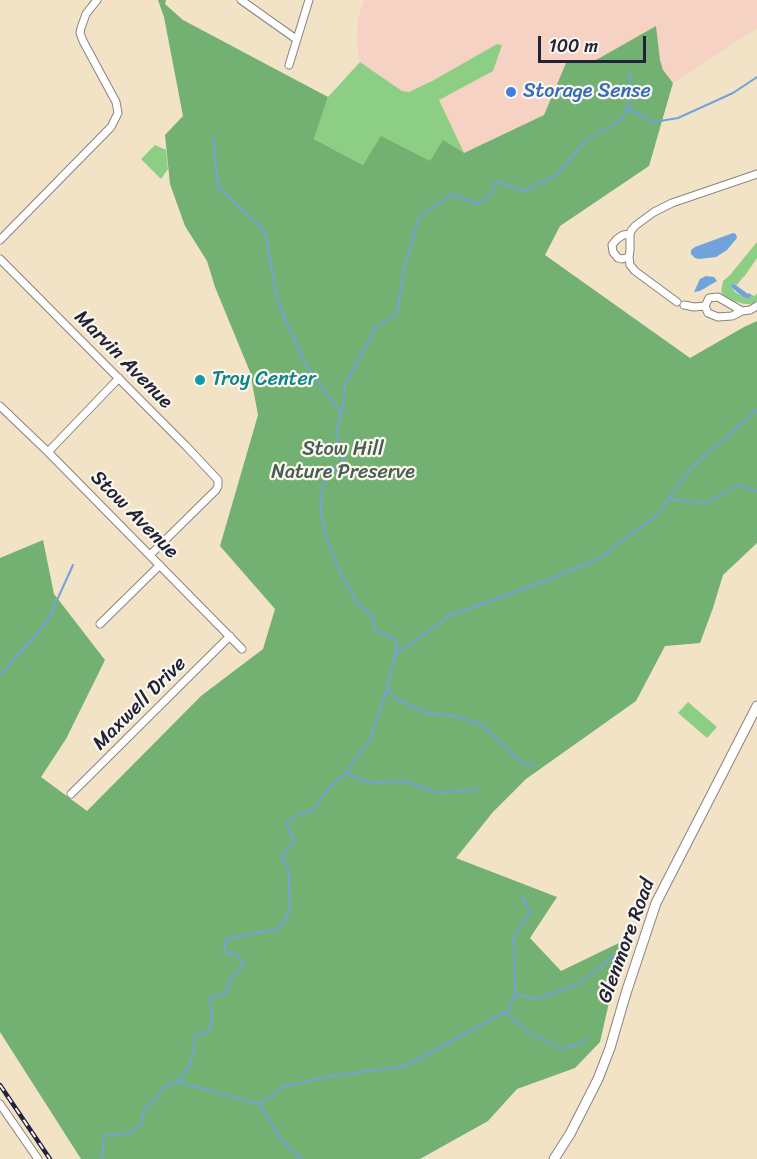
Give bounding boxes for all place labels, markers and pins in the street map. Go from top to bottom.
place label: Storage Sense [523,80,651,104]
marker: Storage Sense [504,85,518,99]
place label: Troy Center [212,368,316,392]
marker: Troy Center [193,373,207,387]

